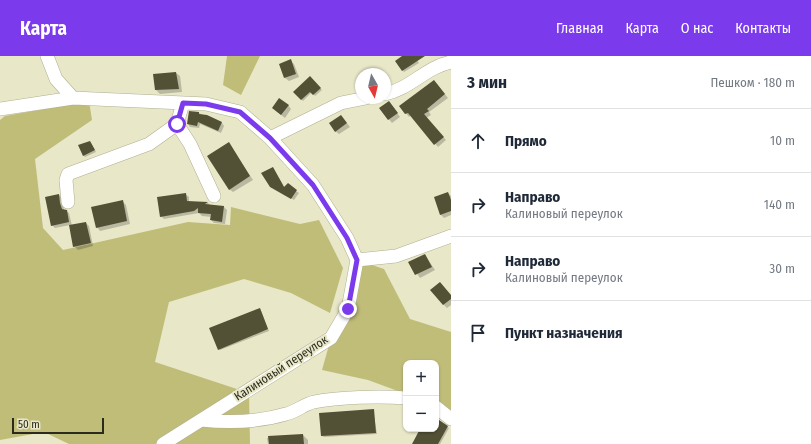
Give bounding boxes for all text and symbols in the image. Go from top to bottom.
text: Карта [20,17,67,40]
text: Главная [556,20,603,37]
text: Карта [625,20,659,37]
text: О нас [681,20,713,37]
text: Контакты [735,20,791,37]
north arrow [355,68,391,104]
text: 3 мин [467,72,507,93]
text: Пешком · 180 m [710,75,795,90]
route start [168,115,186,133]
icon: ahead [467,130,489,152]
text: Прямо [505,132,547,150]
text: 10 m [770,133,795,148]
text: Направо [505,188,560,206]
icon: right [467,194,489,216]
text: 140 m [764,197,795,212]
text: Калиновый переулок [505,206,623,221]
text: Направо [505,252,560,270]
icon: right [467,258,489,280]
text: 30 m [769,261,795,276]
text: Калиновый переулок [505,270,623,285]
route end [339,300,357,318]
icon: arrive [467,322,489,344]
text: Пункт назначения [505,324,623,342]
street label: Калиновый переулок [232,332,331,403]
map controls [403,360,439,432]
button: + [403,360,439,396]
button: − [403,396,439,432]
scale bar [12,416,104,435]
text: 50 m [18,418,40,431]

